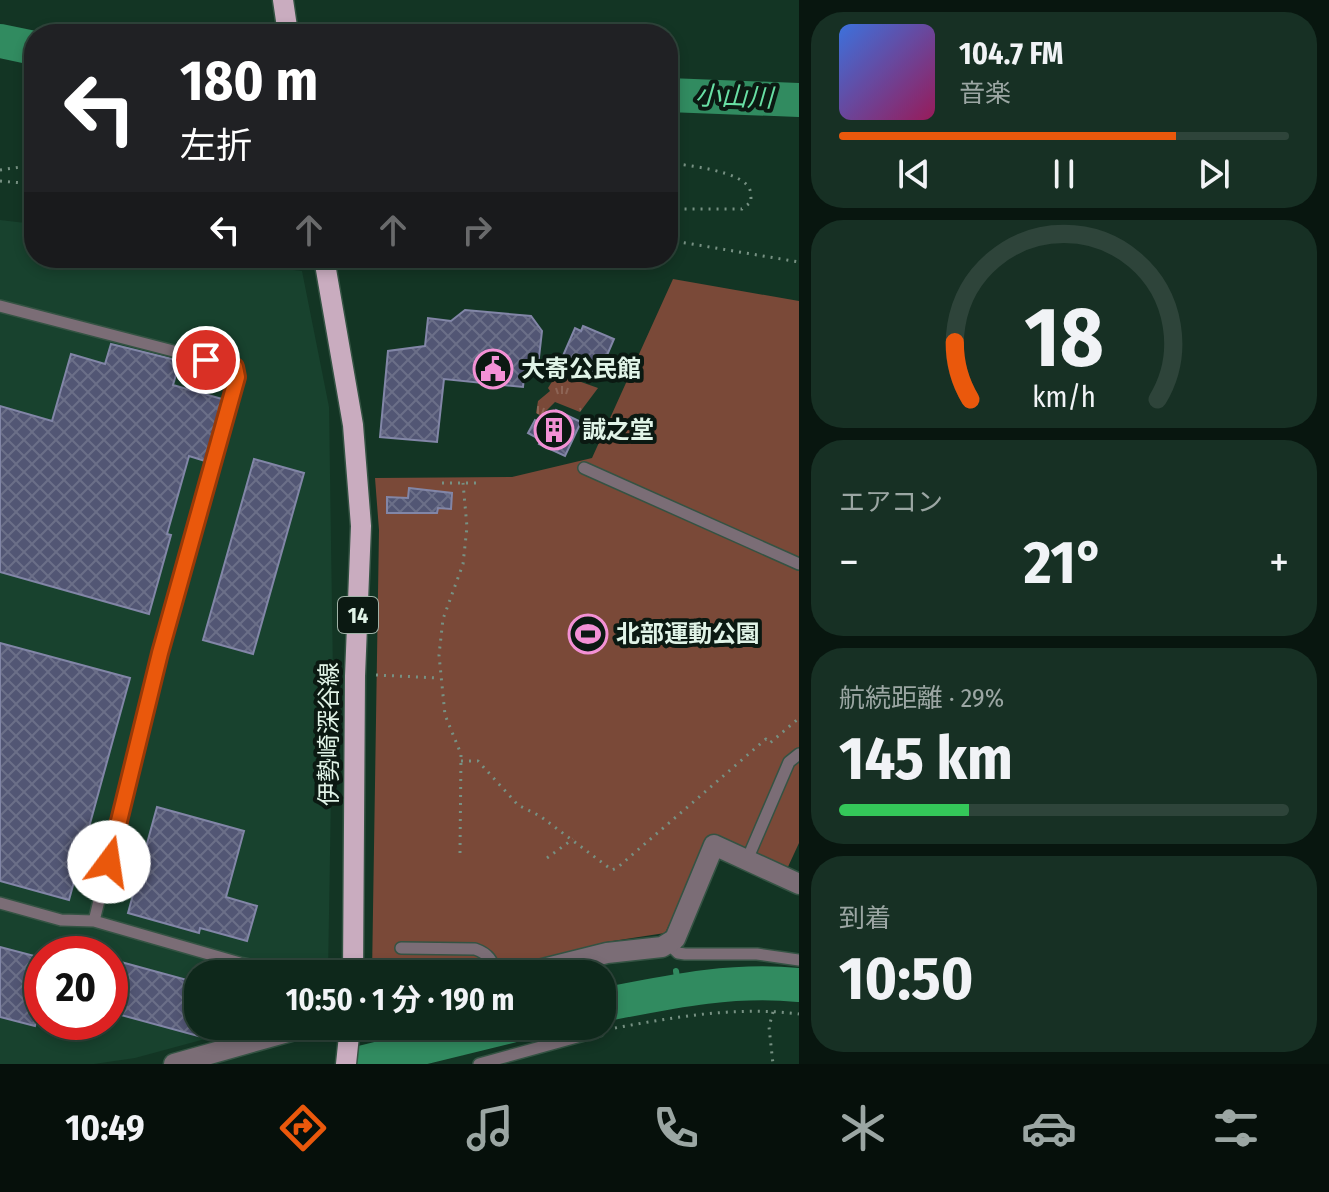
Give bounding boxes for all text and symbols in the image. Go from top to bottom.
text: 104.7 FM [959,36,1063,72]
text: 180 m [180,48,318,115]
icon: left [48,56,152,160]
text: 音楽 [959,78,1011,109]
water label: 小山川 [694,80,777,114]
text: 左折 [180,124,252,168]
icon: previous [892,152,936,196]
icon: pause [1042,152,1086,196]
icon: next [1192,152,1236,196]
icon: left [203,208,247,252]
icon: ahead [287,208,331,252]
icon: ahead [371,208,415,252]
icon: right [455,208,499,252]
text: 18 [1024,288,1104,388]
pin [172,326,240,394]
icon: arrive [184,338,228,382]
public building icon: 大寄公民館 [472,348,514,390]
place label: 大寄公民館 [521,355,641,383]
text: km/h [1032,380,1096,415]
building icon: 誠之堂 [533,409,575,451]
place label: 誠之堂 [582,416,654,444]
text: エアコン [839,487,943,518]
text: 21° [1024,527,1104,599]
text: − [839,536,859,589]
text: + [1269,536,1289,589]
road number: 14 [338,597,378,633]
sports icon: 北部運動公園 [567,613,609,655]
place label: 北部運動公園 [616,620,760,648]
street label: 伊勢崎深谷線 [315,662,343,806]
text: 航続距離 · 29% [839,683,1004,714]
text: 145 km [839,723,1013,795]
position arrow [67,820,151,904]
text: 到着 [839,903,891,934]
speed limit sign: 20 [24,936,128,1040]
text: 10:50 [839,943,974,1015]
text: 10:50 · 1 分 · 190 m [286,982,514,1018]
icon: directions [275,1100,331,1156]
icon: music [462,1100,518,1156]
icon: phone [648,1100,704,1156]
icon: climate [835,1100,891,1156]
icon: car [1021,1100,1077,1156]
icon: filters [1208,1100,1264,1156]
text: 10:49 [65,1106,145,1150]

